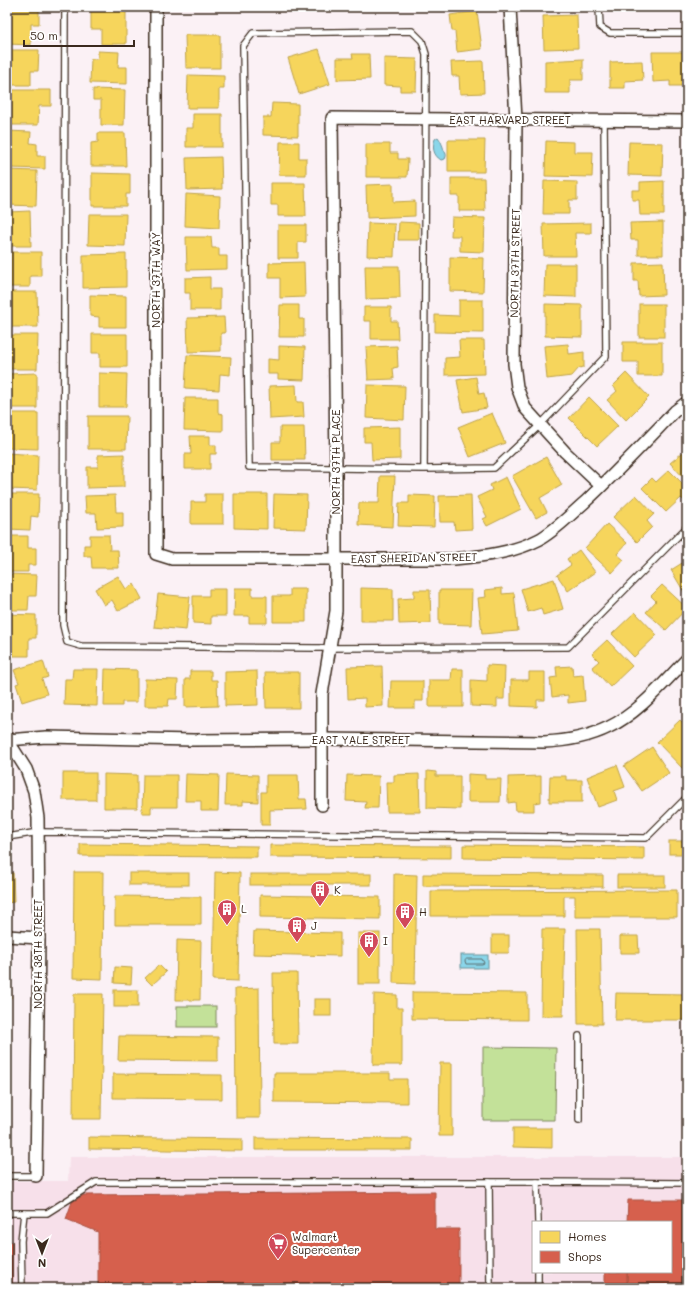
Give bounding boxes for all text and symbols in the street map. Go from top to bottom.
scale bar [24,22,134,48]
text: 50 m [30,27,58,43]
street label: EAST HARVARD STREET [449,112,571,127]
street label: NORTH 37TH STREET [506,208,523,318]
street label: NORTH 37TH WAY [148,232,163,328]
street label: NORTH 37TH PLACE [328,409,343,515]
street label: EAST SHERIDAN STREET [350,549,478,566]
street label: EAST YALE STREET [312,732,410,747]
building icon: K [309,879,331,907]
place label: K [334,882,341,897]
building icon: L [216,898,238,926]
street label: NORTH 38TH STREET [30,899,45,1009]
place label: L [241,901,247,916]
building icon: H [394,901,416,929]
place label: H [419,904,427,919]
building icon: J [286,915,308,943]
place label: J [311,918,317,933]
building icon: I [358,930,380,958]
place label: I [383,933,388,948]
legend [532,1221,672,1273]
text: Homes [568,1228,607,1244]
place label: Walmart Supercenter [292,1229,360,1257]
supermarket icon: Walmart Supercenter [267,1232,289,1260]
north arrow [22,1233,62,1273]
text: Shops [568,1248,602,1264]
text: N [38,1256,46,1271]

